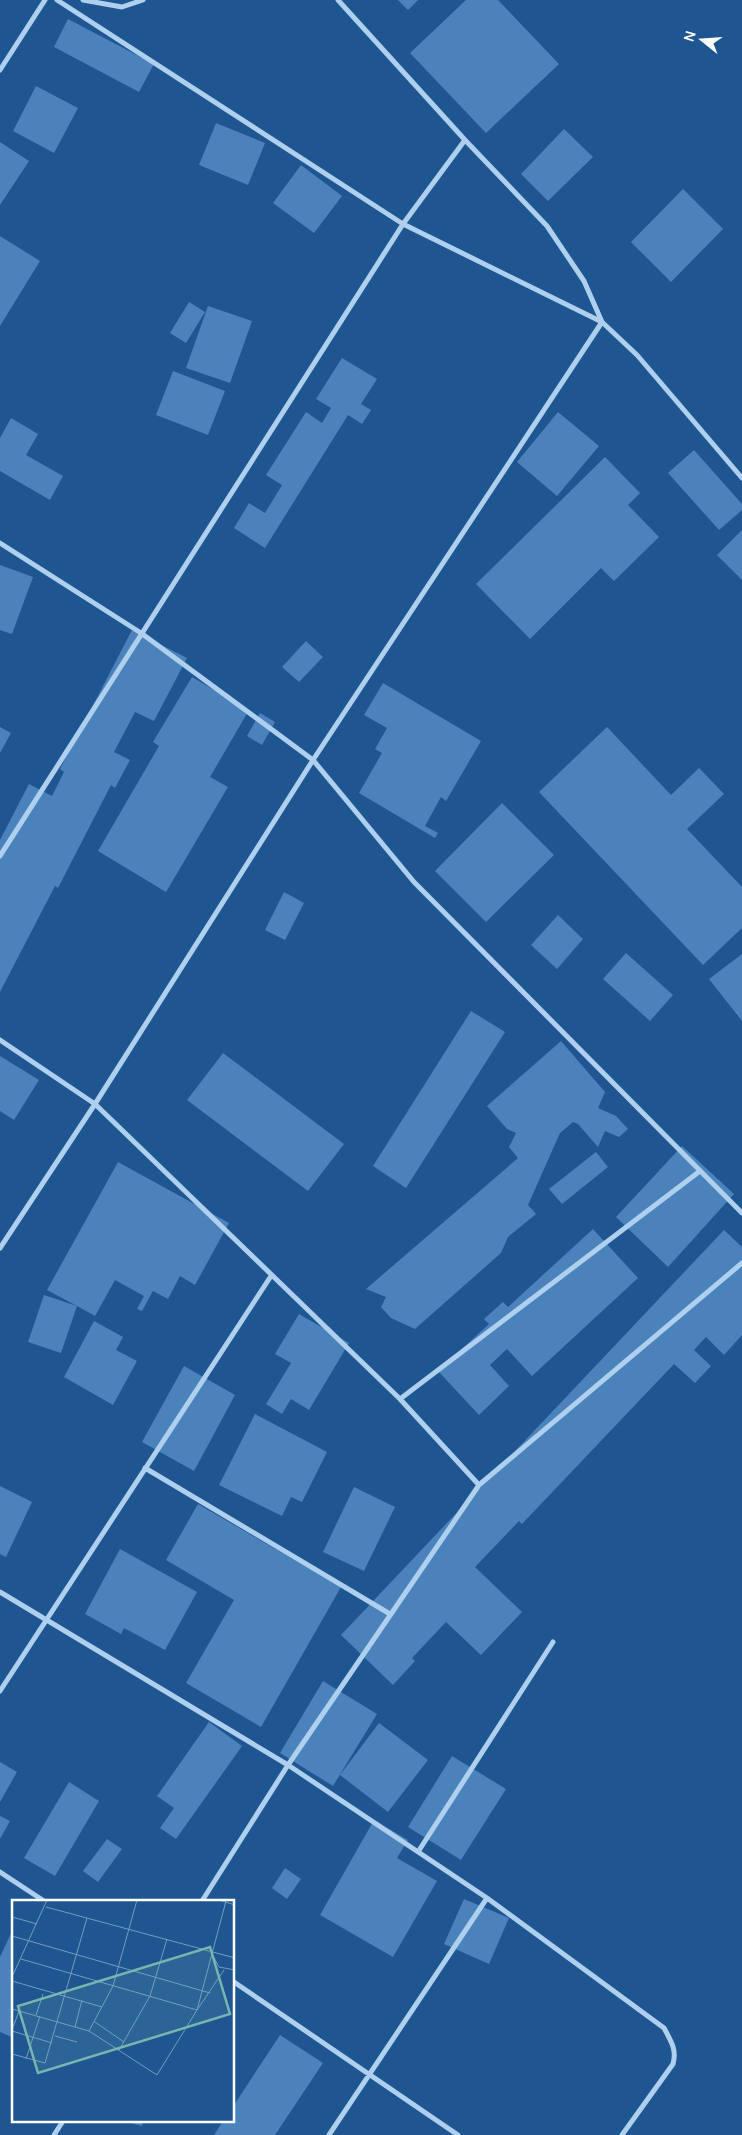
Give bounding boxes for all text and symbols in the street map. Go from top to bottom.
north arrow [677,15,727,65]
text: N [679,28,700,44]
inset map [12,1900,235,2122]

